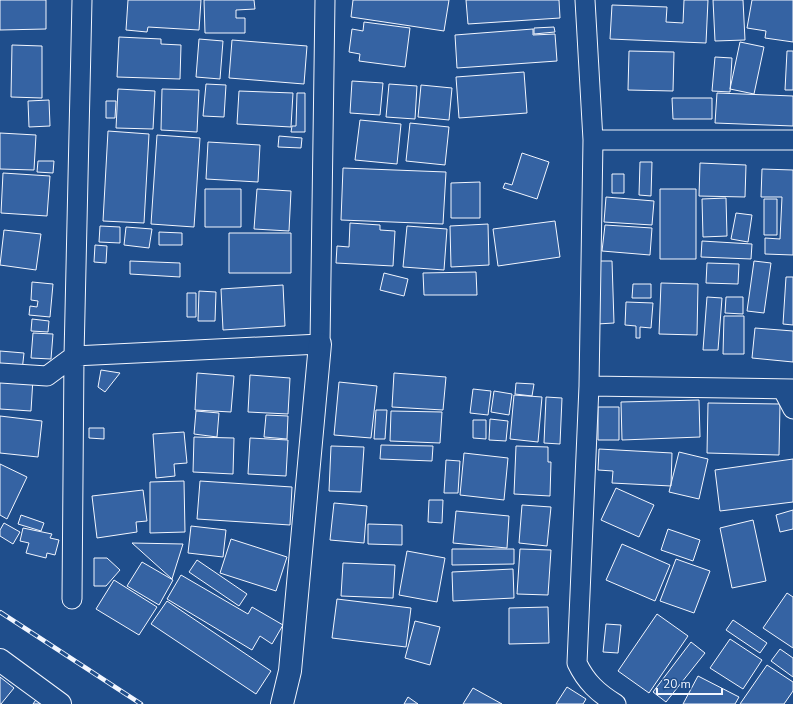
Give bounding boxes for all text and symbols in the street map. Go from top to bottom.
scale bar [657,670,722,696]
text: 20 m [663,676,691,692]

